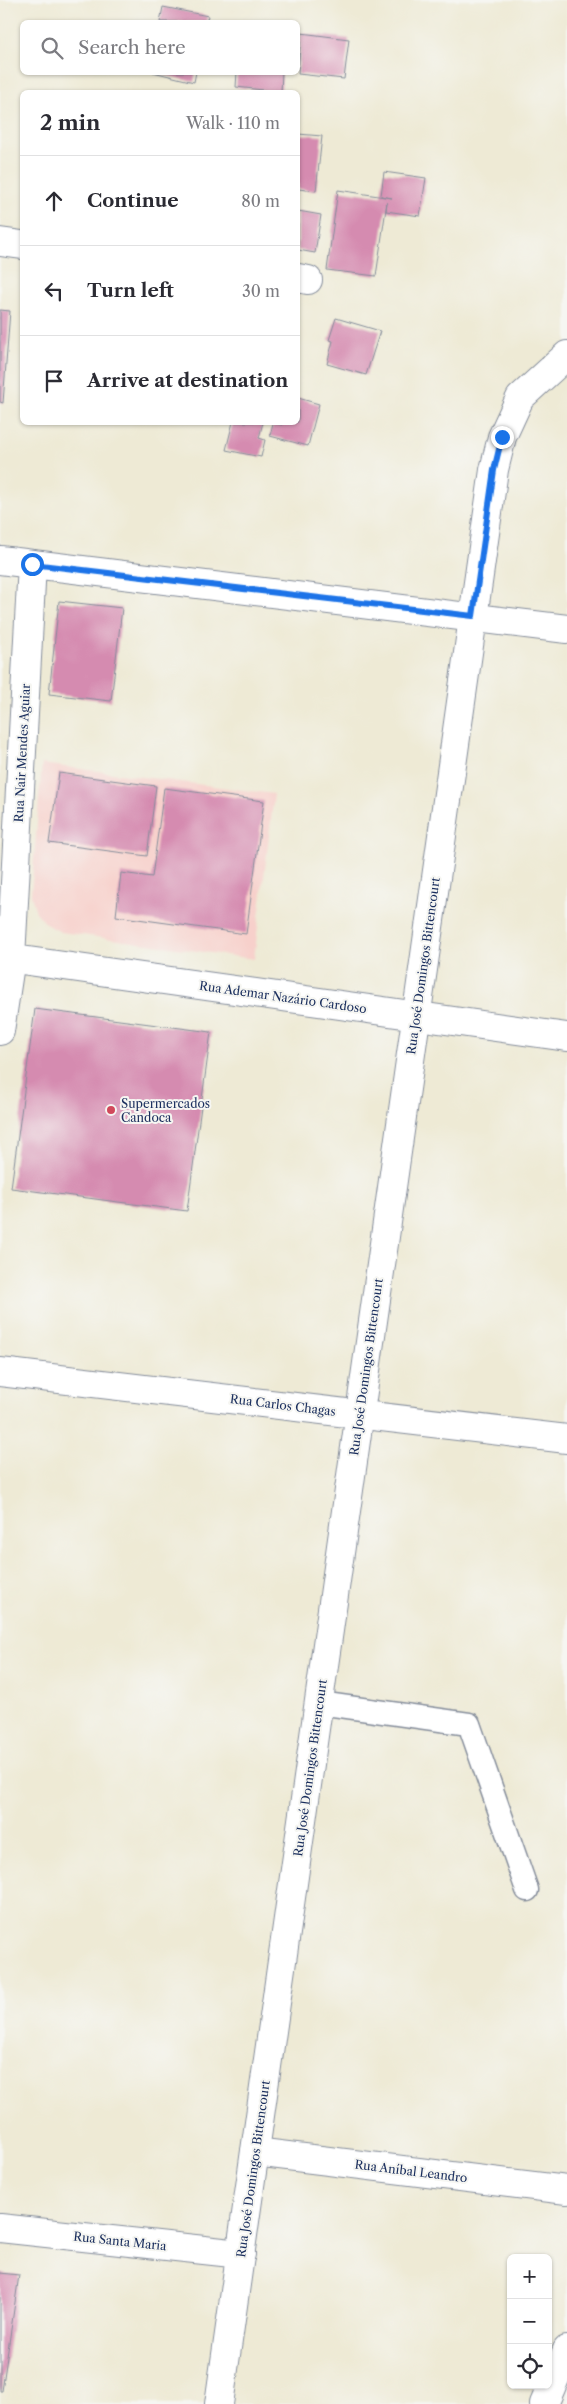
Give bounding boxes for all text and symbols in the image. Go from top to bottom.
search box [20,20,300,75]
icon: search [38,34,66,62]
text: Search here [78,36,186,59]
text: 2 min [40,110,100,135]
text: Walk · 110 m [186,113,280,133]
icon: ahead [40,187,68,215]
text: Continue [87,189,179,212]
text: 80 m [241,191,280,211]
icon: left [40,277,68,305]
text: Turn left [87,279,174,302]
text: 30 m [242,281,280,301]
icon: arrive [40,367,68,395]
text: Arrive at destination [87,369,288,392]
route end [491,426,514,449]
route start [21,553,44,576]
street label: Rua Nair Mendes Aguiar [11,683,33,823]
street label: Rua José Domingos Bittencourt [403,876,443,1056]
street label: Rua Ademar Nazário Cardoso [198,978,368,1016]
place label: Supermercados Candoca [121,1096,210,1125]
marker: Supermercados Candoca [105,1104,117,1116]
street label: Rua José Domingos Bittencourt [346,1277,386,1457]
street label: Rua Carlos Chagas [229,1391,337,1419]
street label: Rua José Domingos Bittencourt [290,1678,330,1858]
street label: Rua José Domingos Bittencourt [233,2079,273,2259]
street label: Rua Aníbal Leandro [354,2157,468,2185]
street label: Rua Santa Maria [73,2229,168,2253]
map controls [507,2254,552,2389]
button: + [507,2254,552,2299]
button: − [507,2299,552,2344]
button: locate [507,2344,552,2389]

